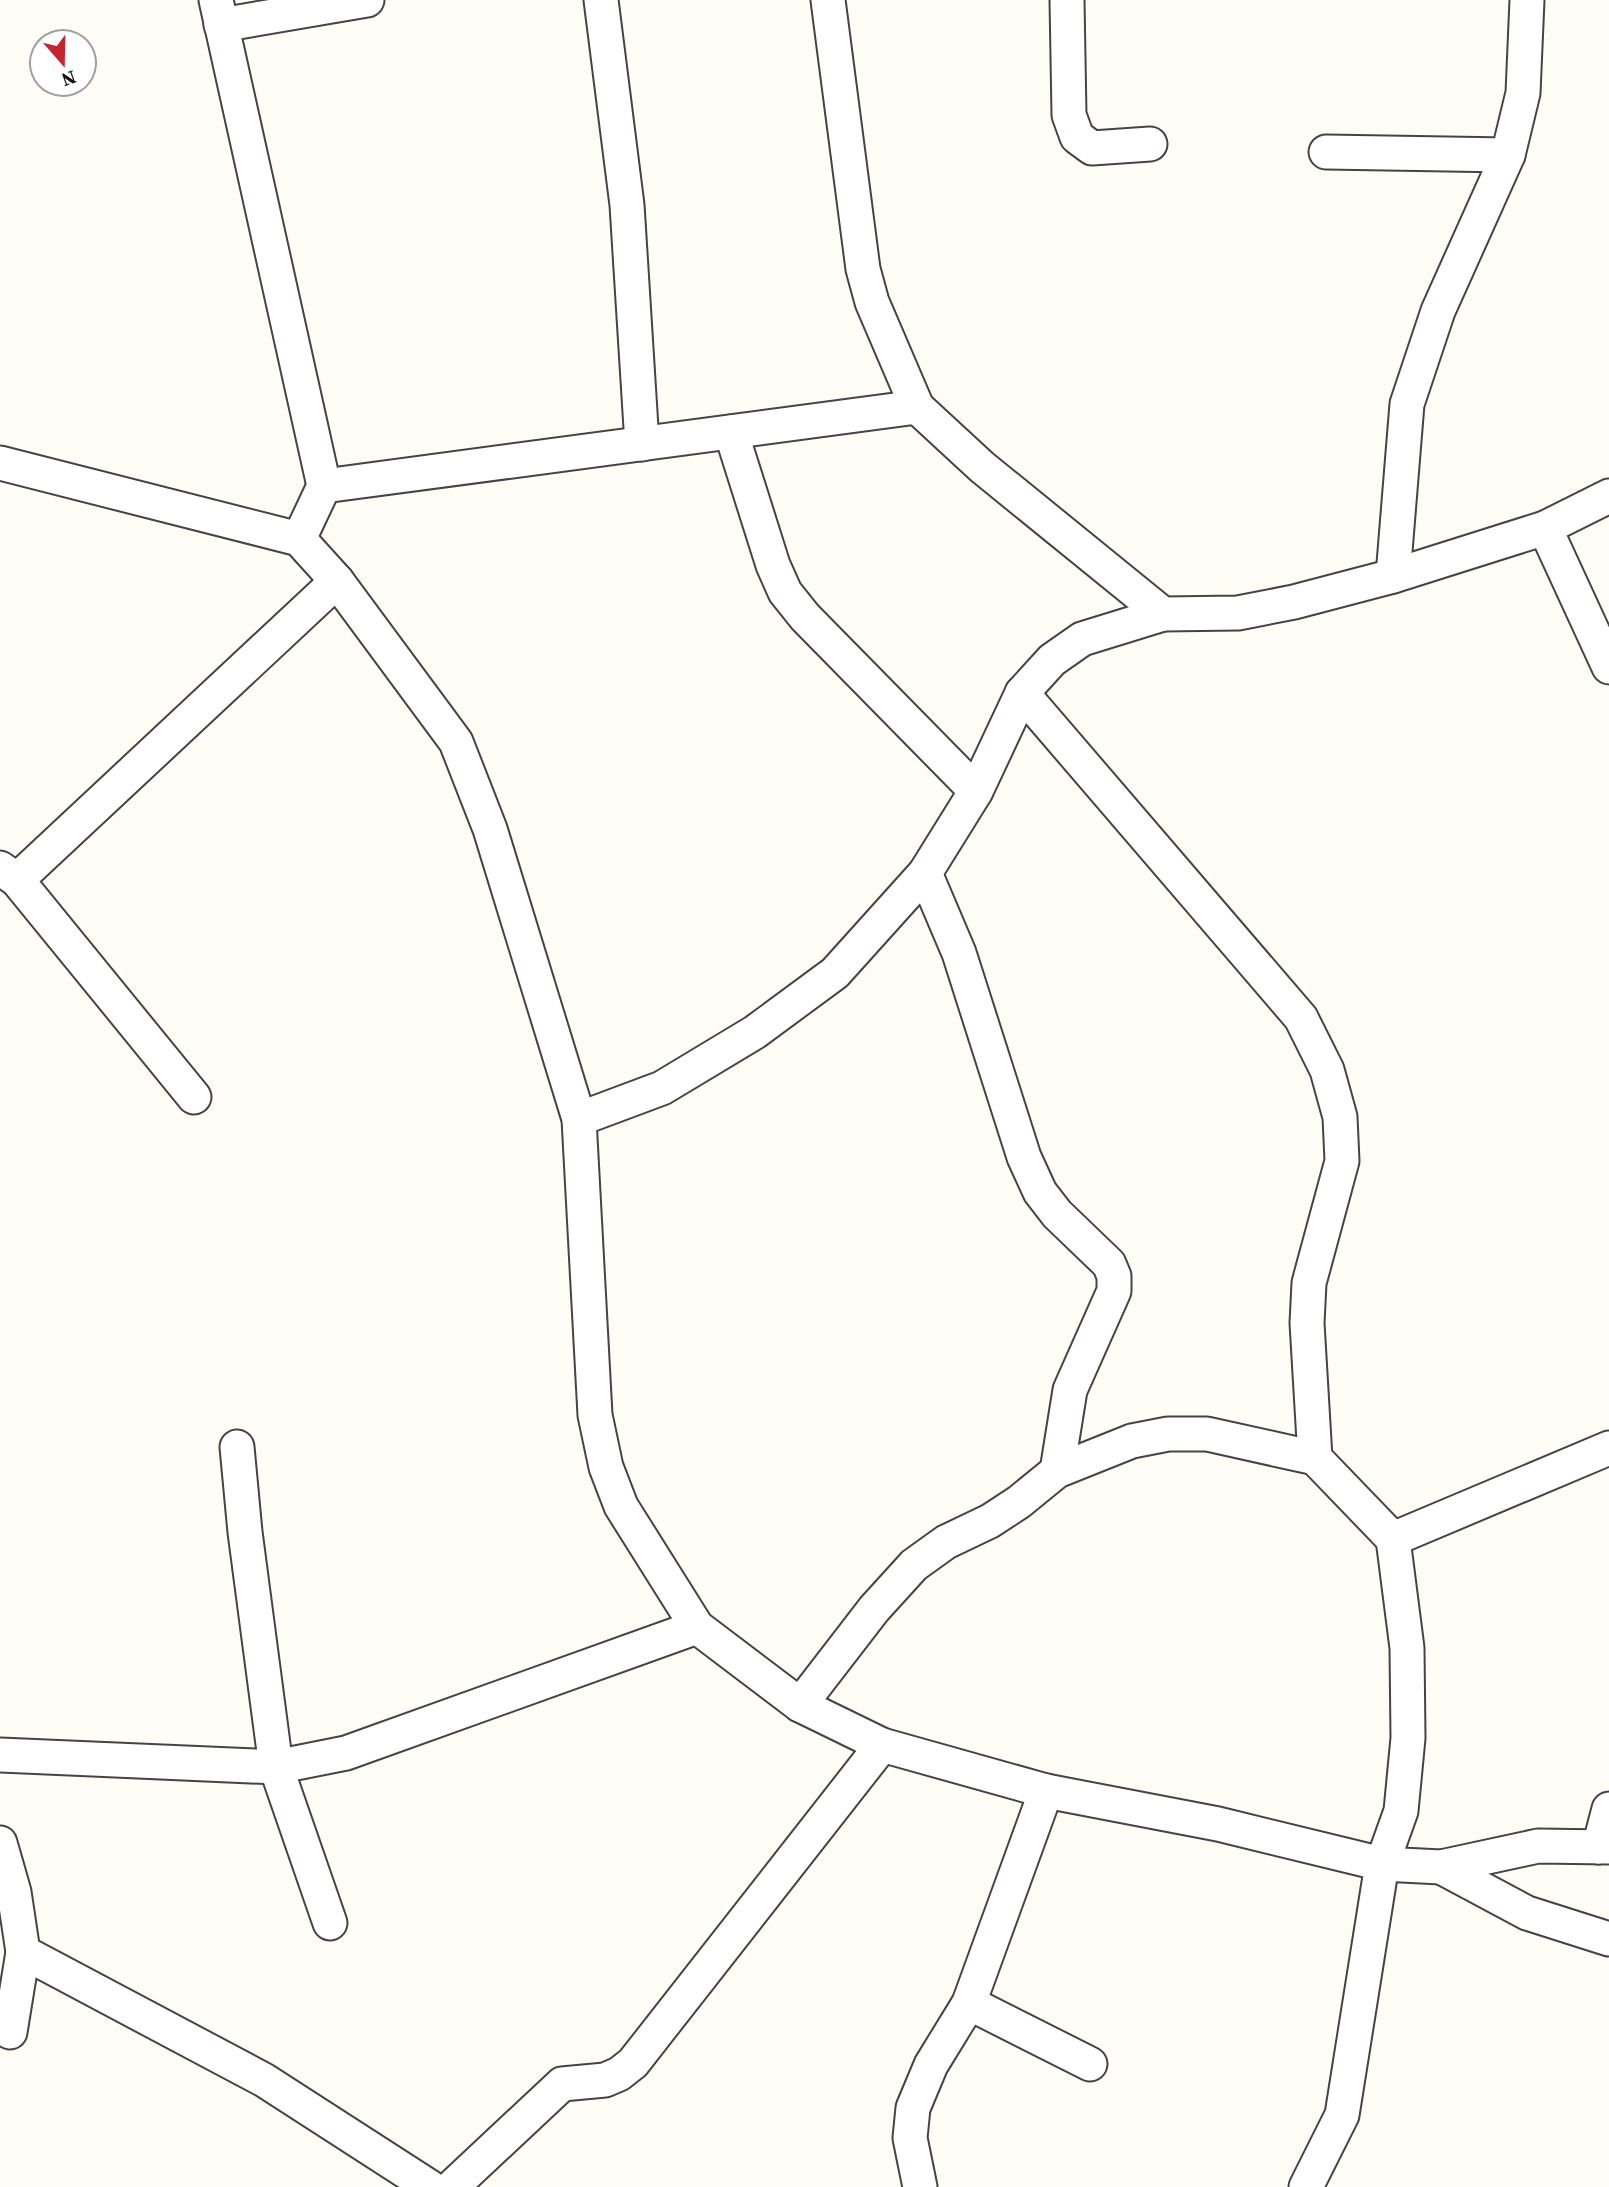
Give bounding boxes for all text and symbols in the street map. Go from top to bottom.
north arrow [28,28,98,98]
text: N [58,64,80,94]

